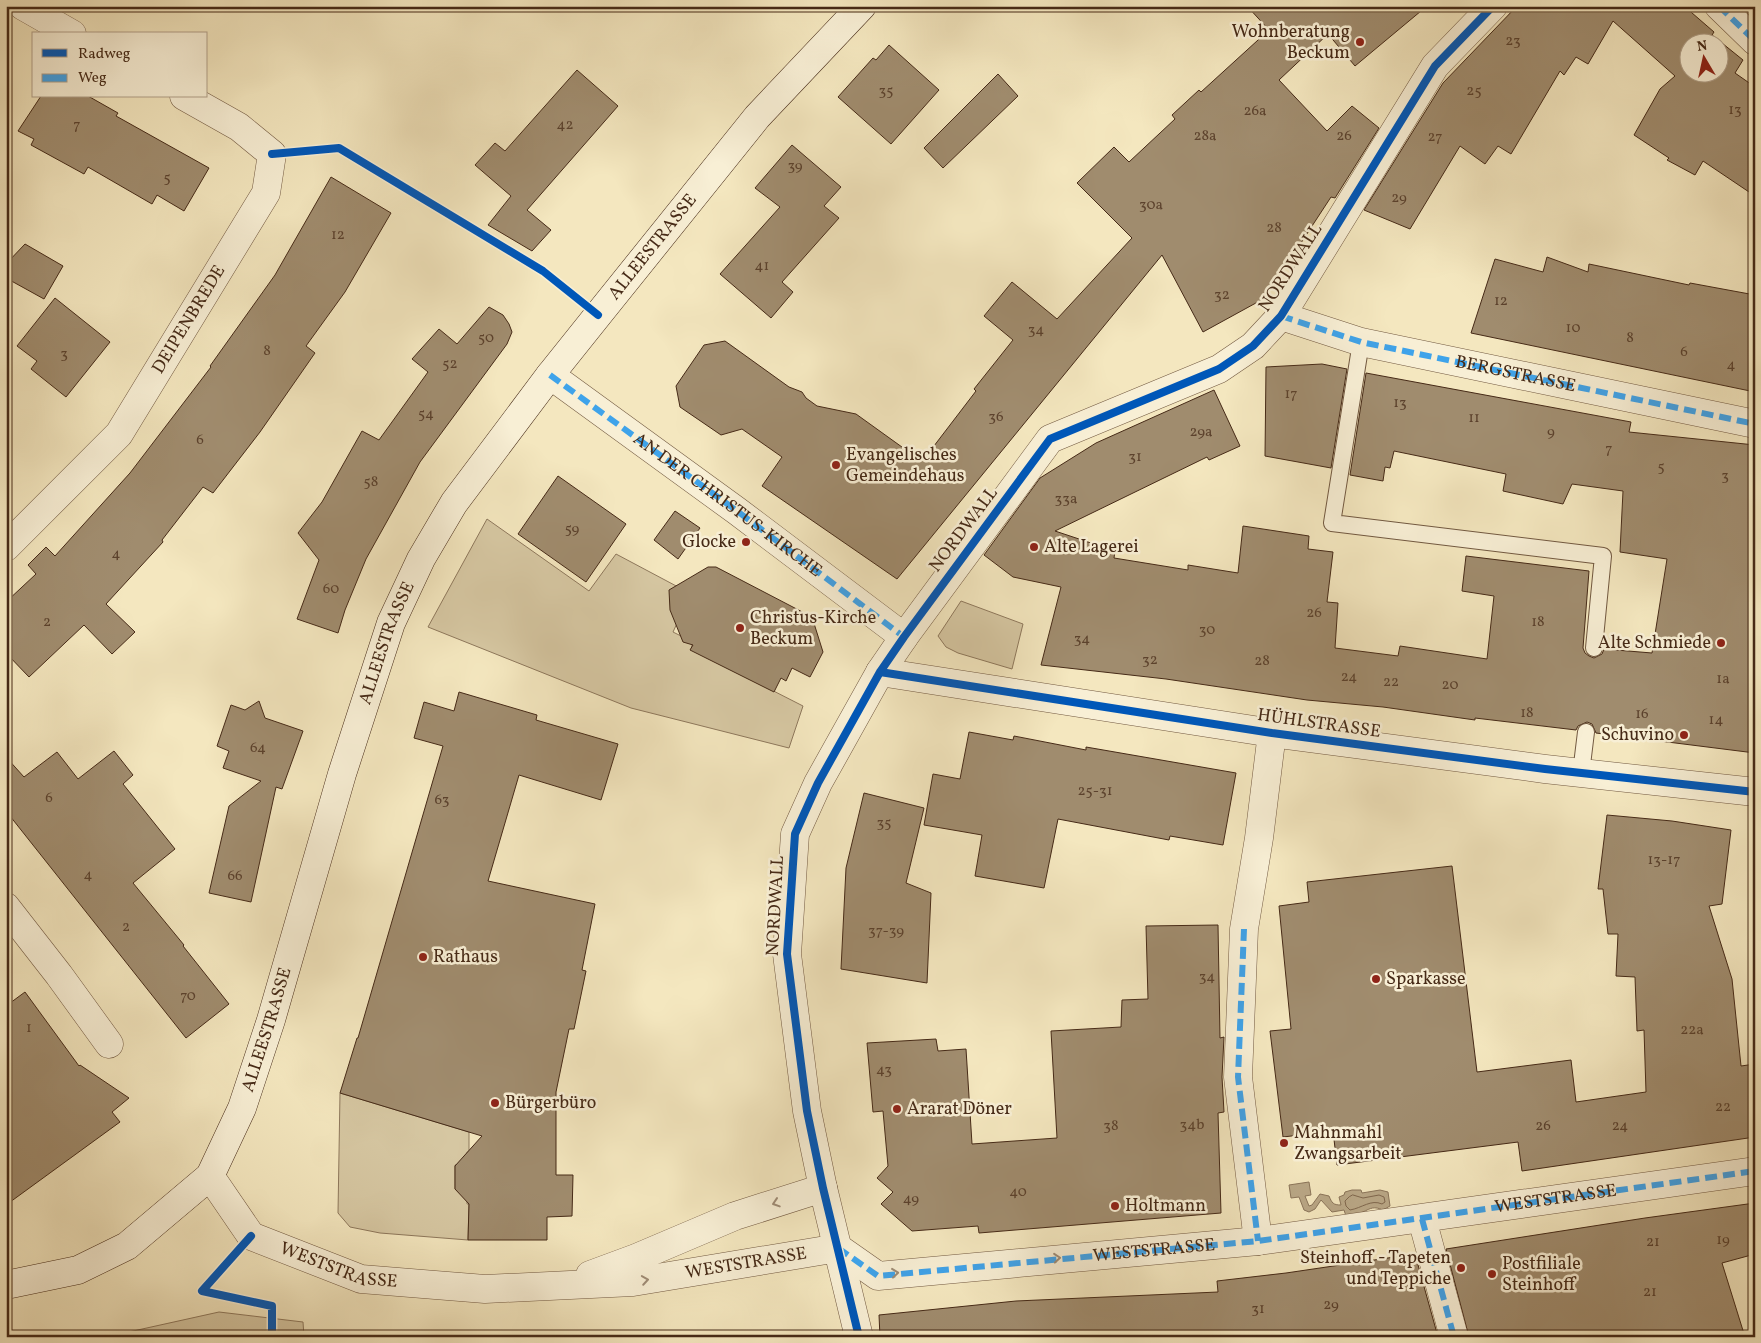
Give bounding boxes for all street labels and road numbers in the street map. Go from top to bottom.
street label: ALLEESTRASSE [602,189,703,305]
street label: NORDWALL [1253,219,1329,317]
street label: DEIPENBREDE [146,260,232,379]
street label: BERGSTRASSE [1453,349,1578,399]
street label: AN DER CHRISTUS-KIRCHE [628,427,827,583]
street label: NORDWALL [924,482,1004,578]
street label: ALLEESTRASSE [353,577,421,708]
street label: HÜHLSTRASSE [1256,703,1382,745]
street label: NORDWALL [761,855,791,957]
street label: ALLEESTRASSE [236,964,298,1095]
street label: WESTSTRASSE [1493,1178,1618,1220]
street label: WESTSTRASSE [1092,1232,1217,1269]
street label: WESTSTRASSE [276,1236,399,1294]
street label: WESTSTRASSE [683,1241,809,1286]

